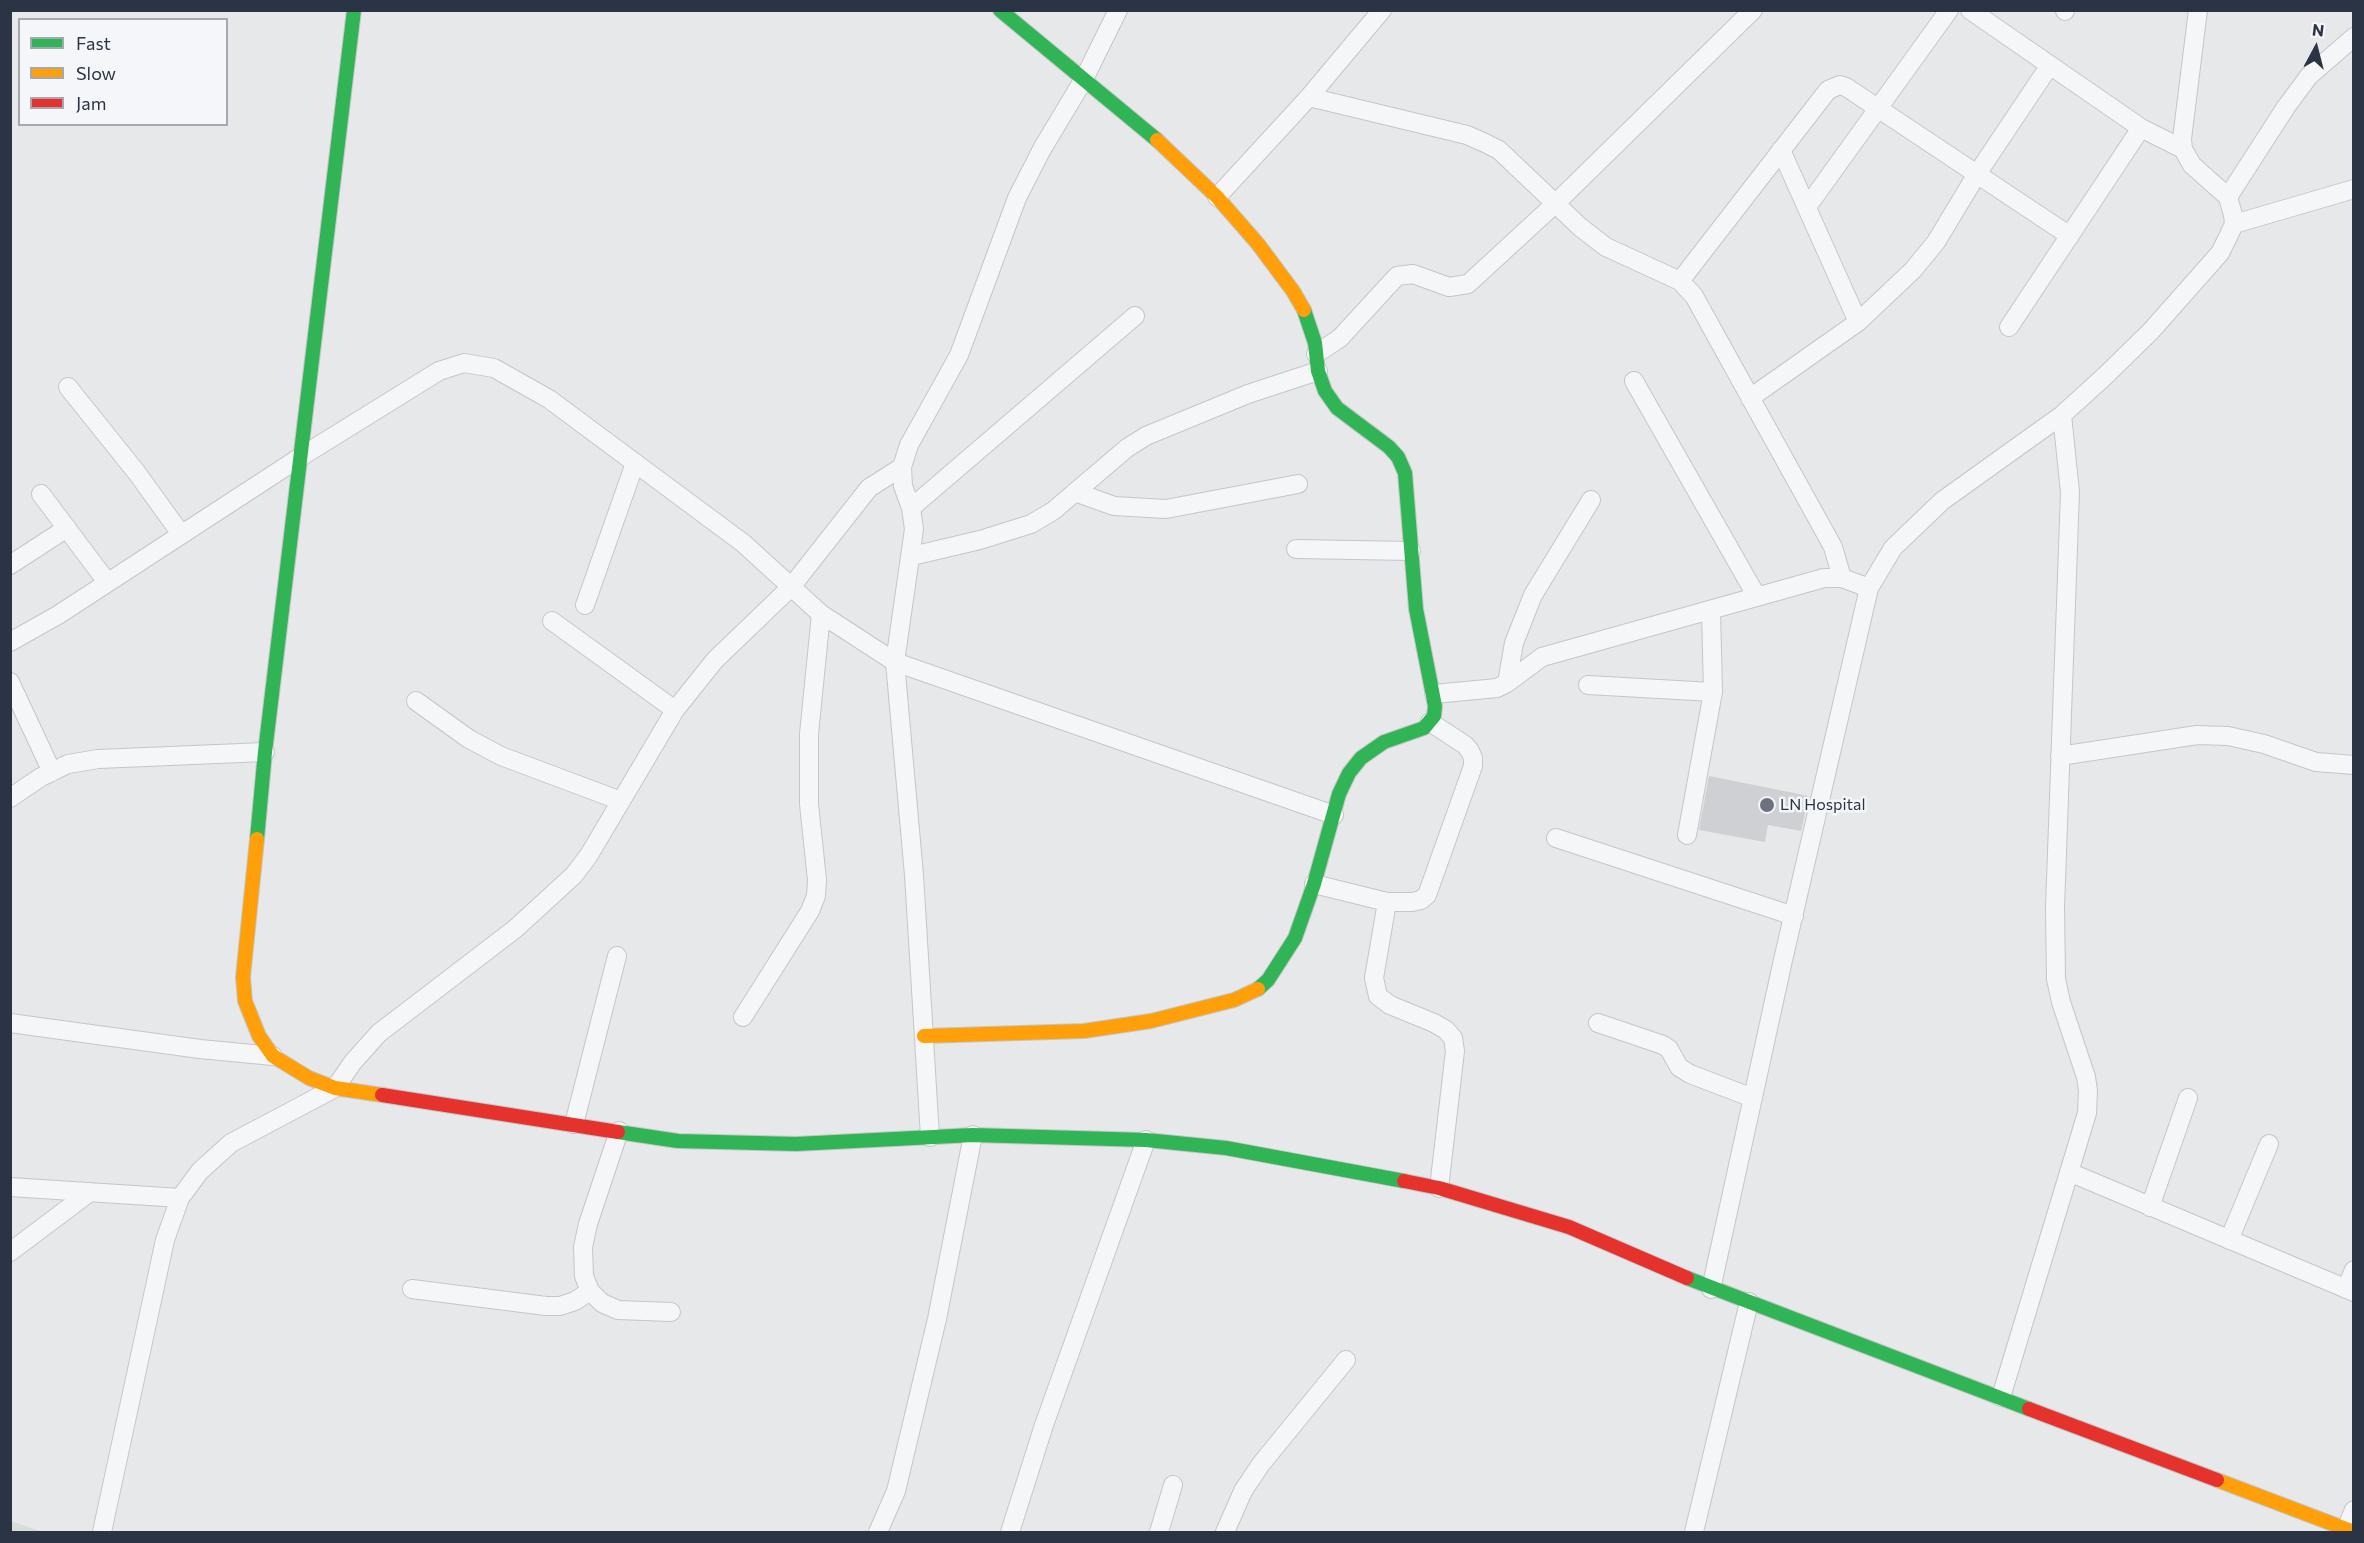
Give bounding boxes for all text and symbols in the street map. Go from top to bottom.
legend [18,18,228,126]
north arrow [2286,18,2346,78]
text: N [2311,19,2325,40]
text: Fast [76,32,111,54]
text: Slow [76,62,116,84]
text: Jam [76,92,106,114]
place label: LN Hospital [1780,795,1866,815]
marker: LN Hospital [1758,796,1776,814]

